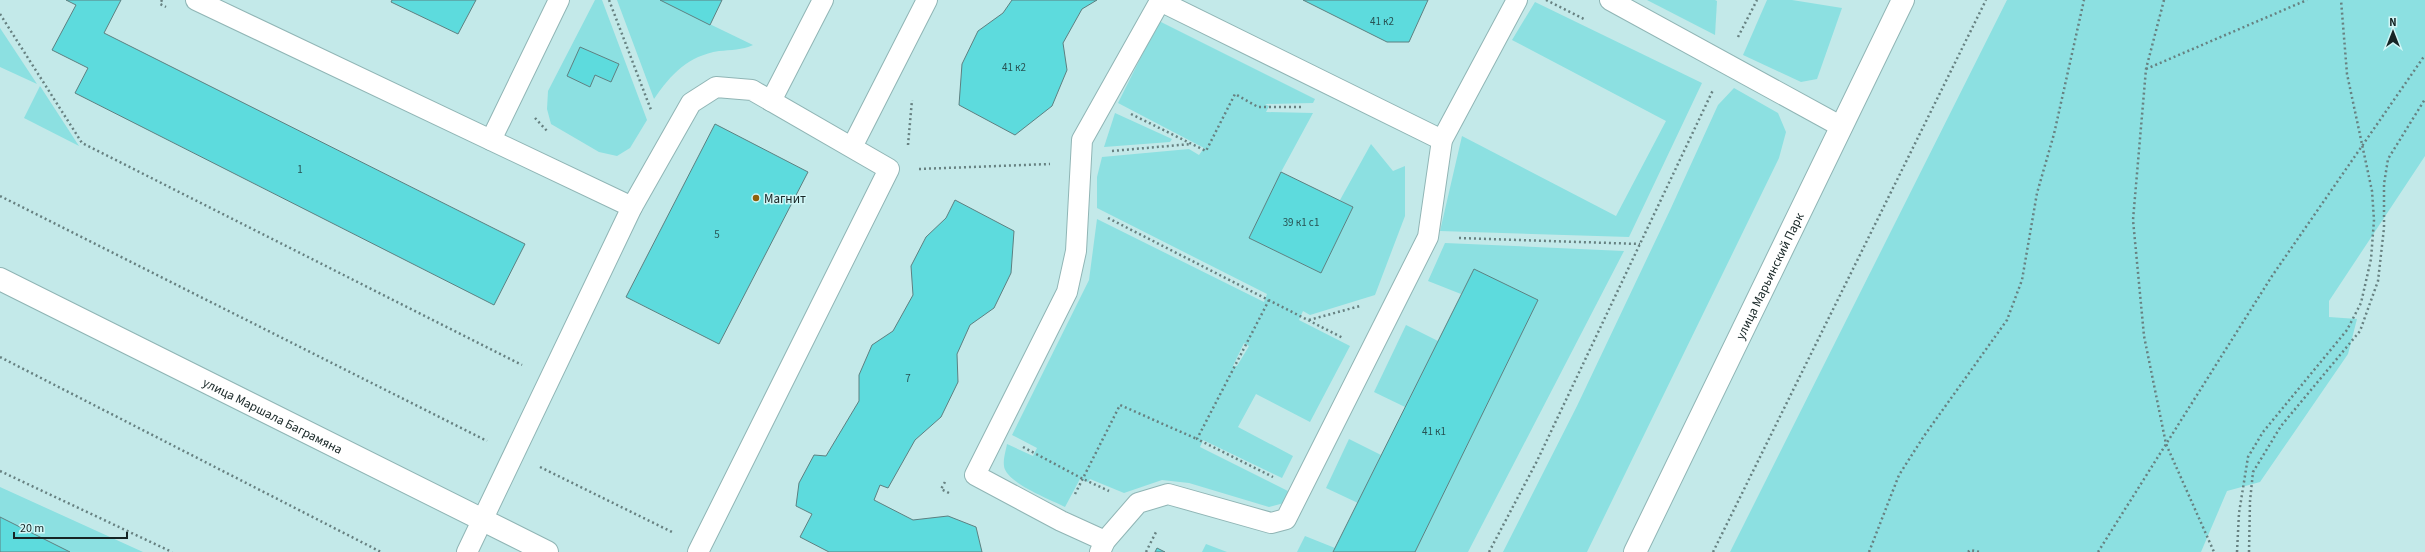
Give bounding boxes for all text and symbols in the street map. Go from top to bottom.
north arrow [2373,12,2413,52]
house number: 41 к2 [1370,14,1394,29]
text: N [2389,15,2397,30]
house number: 41 к2 [1002,60,1026,75]
house number: 1 [297,162,303,177]
place label: Магнит [764,190,806,208]
marker: Магнит [751,193,761,203]
street label: улица Марьинский Парк [1731,209,1809,343]
house number: 39 к1 с1 [1283,215,1319,230]
house number: 5 [714,227,720,242]
house number: 7 [905,371,911,386]
street label: улица Маршала Баграмяна [199,374,345,459]
house number: 41 к1 [1422,424,1446,439]
scale bar [14,514,127,540]
text: 20 m [20,520,44,537]

